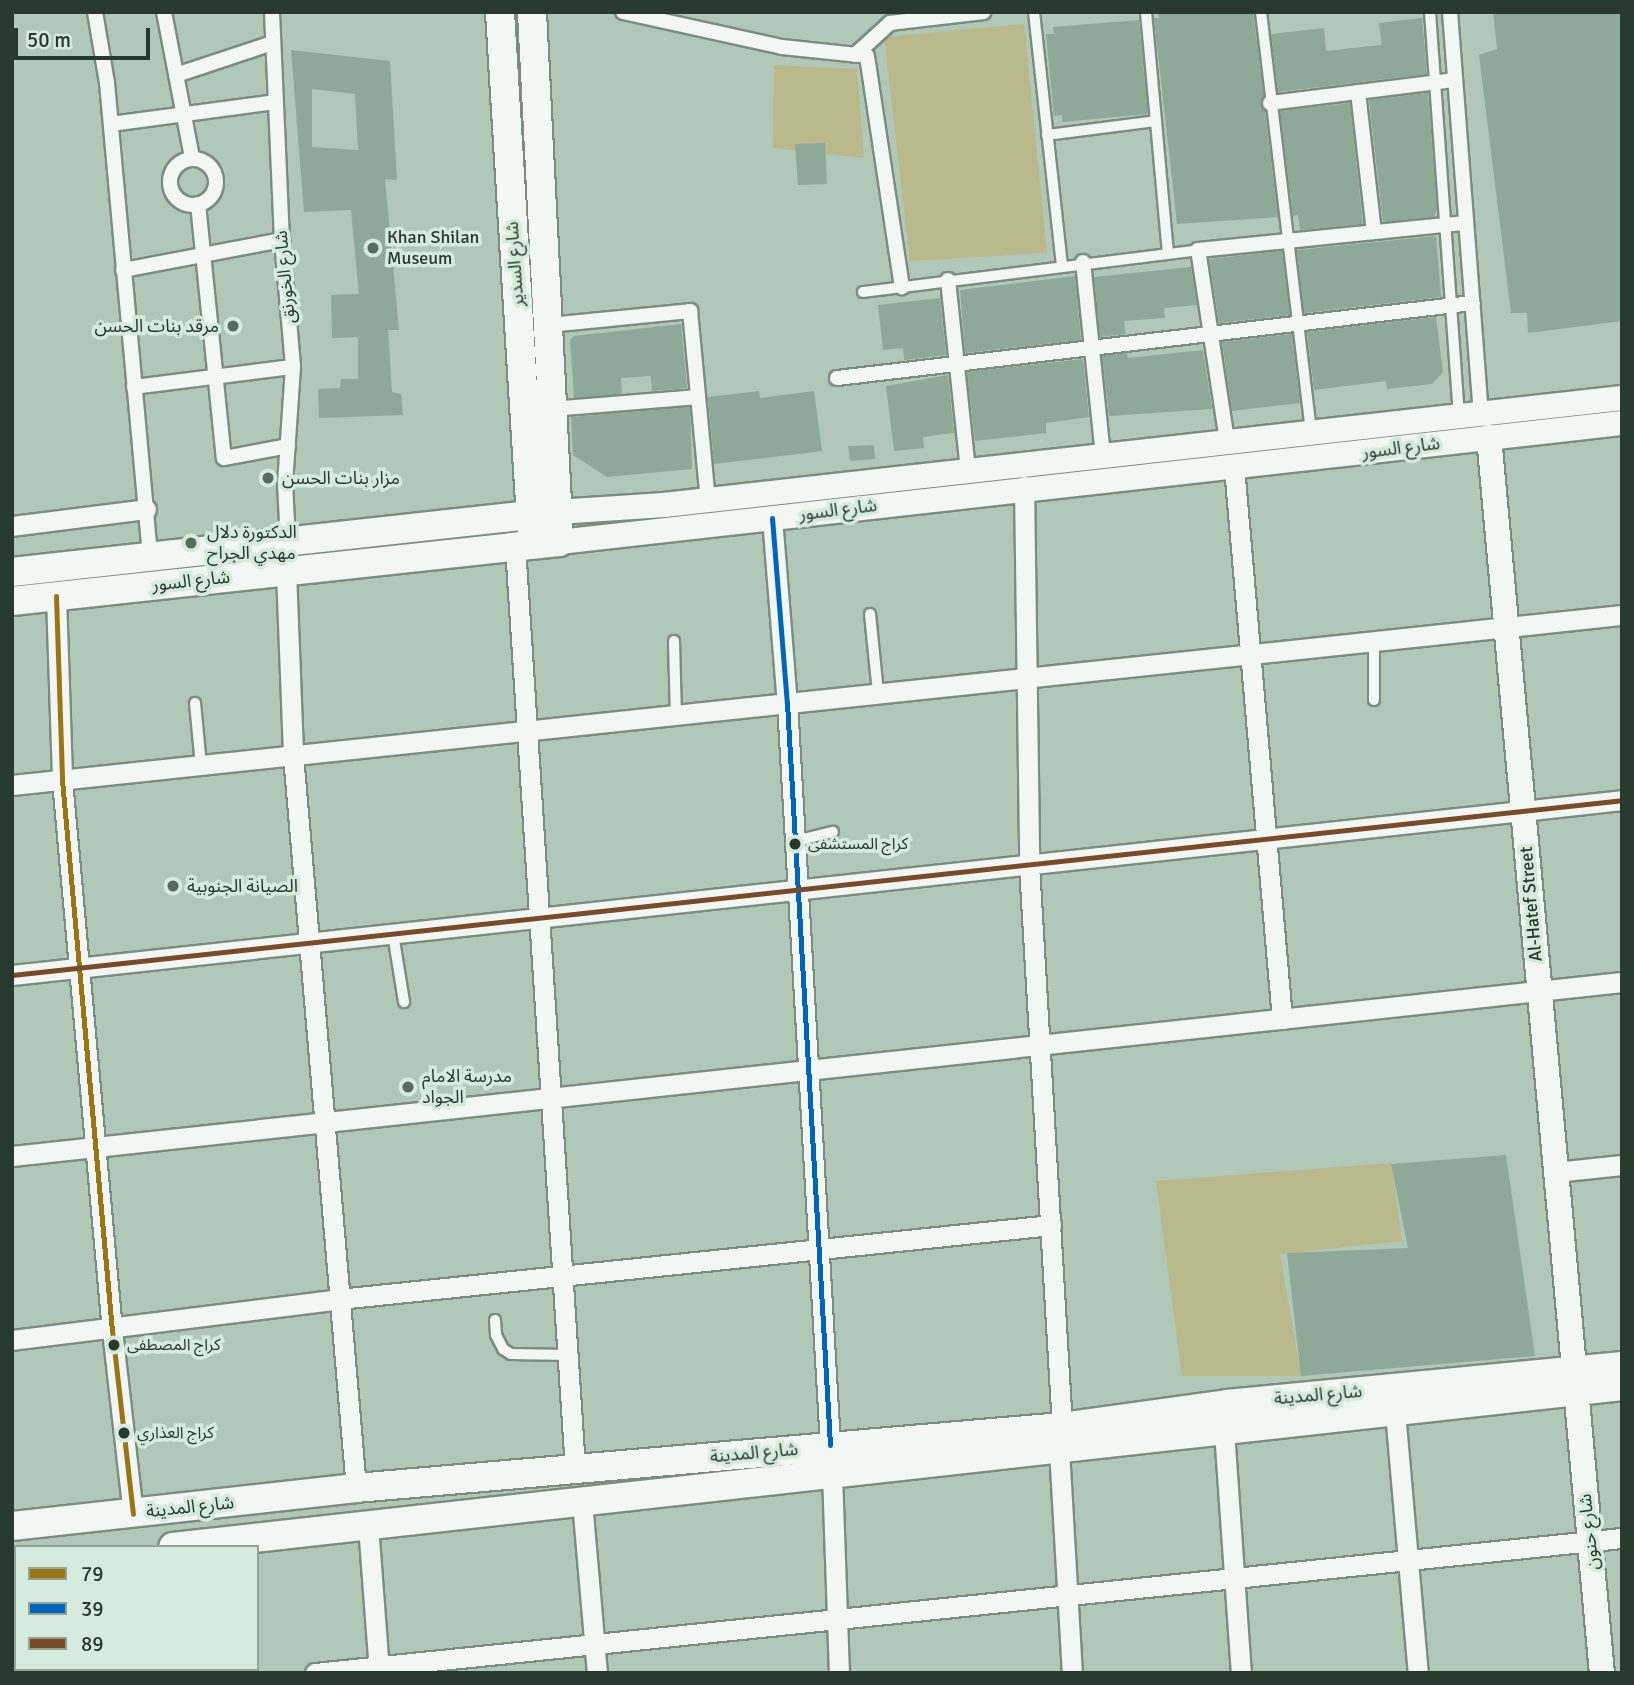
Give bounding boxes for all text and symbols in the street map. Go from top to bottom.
scale bar [18,14,154,58]
text: 50 m [27,27,71,53]
street label: شارع السدير [501,221,529,307]
place label: Khan Shilan Museum [387,227,479,270]
street label: شارع الخورنق [270,230,300,324]
marker: Khan Shilan Museum [365,240,381,256]
place label: مرقد بنات الحسن [94,315,219,337]
marker: مرقد بنات الحسن [225,318,241,334]
street label: شارع السور [1361,433,1441,463]
place label: مزار بنات الحسن [282,467,400,489]
marker: مزار بنات الحسن [260,470,276,486]
street label: شارع السور [798,495,878,525]
place label: الدكتورة دلال مهدي الجراح [207,522,297,564]
marker: الدكتورة دلال مهدي الجراح [181,533,201,553]
street label: شارع السور [151,566,231,596]
place label: كراج المستشفى [808,834,908,854]
marker: كراج المستشفى [788,837,802,851]
street label: Al-Hatef Street [1515,846,1547,962]
place label: الصيانة الجنوبية [187,875,298,897]
marker: الصيانة الجنوبية [165,878,181,894]
place label: مدرسة الامام الجواد [422,1066,512,1108]
marker: مدرسة الامام الجواد [400,1079,416,1095]
place label: كراج المصطفى [127,1335,221,1355]
marker: كراج المصطفى [107,1338,121,1352]
street label: شارع المدينة [1273,1380,1363,1410]
place label: كراج العذاري [137,1423,214,1443]
marker: كراج العذاري [117,1426,131,1440]
street label: شارع المدينة [709,1438,799,1468]
street label: شارع المدينة [145,1492,235,1522]
street label: شارع حنون [1574,1493,1604,1571]
legend [14,1545,259,1671]
text: 79 [81,1561,104,1587]
text: 39 [81,1596,104,1622]
text: 89 [81,1631,104,1657]

